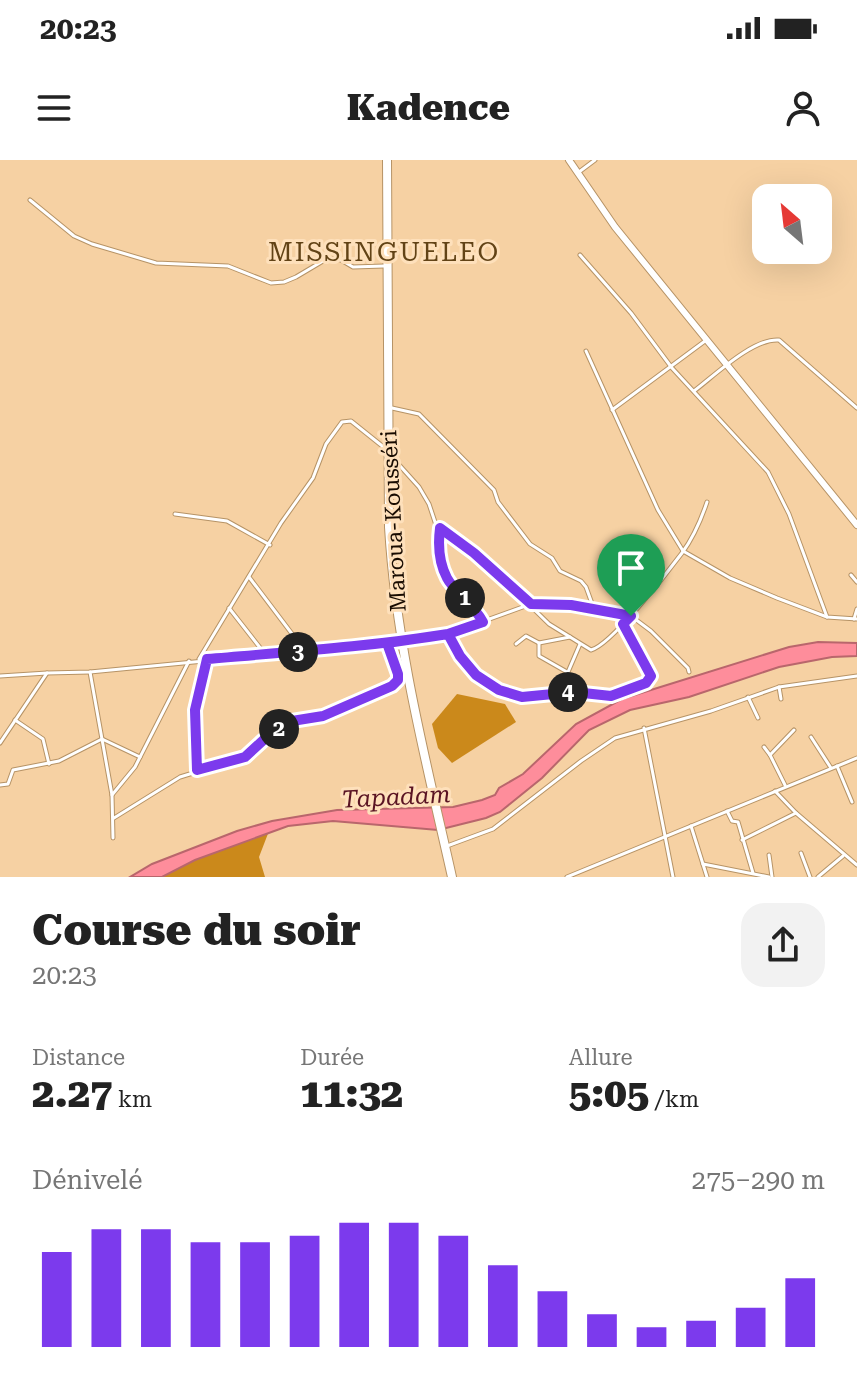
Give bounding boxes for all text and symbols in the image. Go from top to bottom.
text: 20:23 [40,11,117,46]
icon: menu [32,86,76,130]
icon: person [781,86,825,130]
text: Kadence [347,87,510,129]
north arrow [752,184,832,264]
map controls [752,184,832,264]
district label: MISSINGUELEO [268,237,500,267]
street label: Maroua-Kousséri [376,429,411,613]
pin [597,534,665,616]
icon: arrive [609,546,653,590]
pin: 1 [445,578,485,618]
text: 1 [459,585,471,610]
pin: 3 [278,632,318,672]
text: 3 [292,639,304,664]
pin: 4 [548,672,588,712]
text: 4 [562,679,574,704]
pin: 2 [259,709,299,749]
text: 2 [273,716,285,741]
water label: Tapadam [341,780,451,814]
button: share [741,903,825,987]
text: Course du soir [32,904,361,956]
text: 20:23 [32,960,97,990]
text: Distance [32,1045,125,1070]
text: Durée [300,1045,364,1070]
text: Allure [569,1045,633,1070]
text: 2.27 [32,1070,113,1117]
text: 11:32 [300,1070,403,1117]
text: 5:05 [569,1070,649,1117]
text: km [113,1087,152,1112]
text: /km [649,1087,699,1112]
text: Dénivelé [32,1165,142,1195]
text: 275–290 m [692,1165,825,1195]

